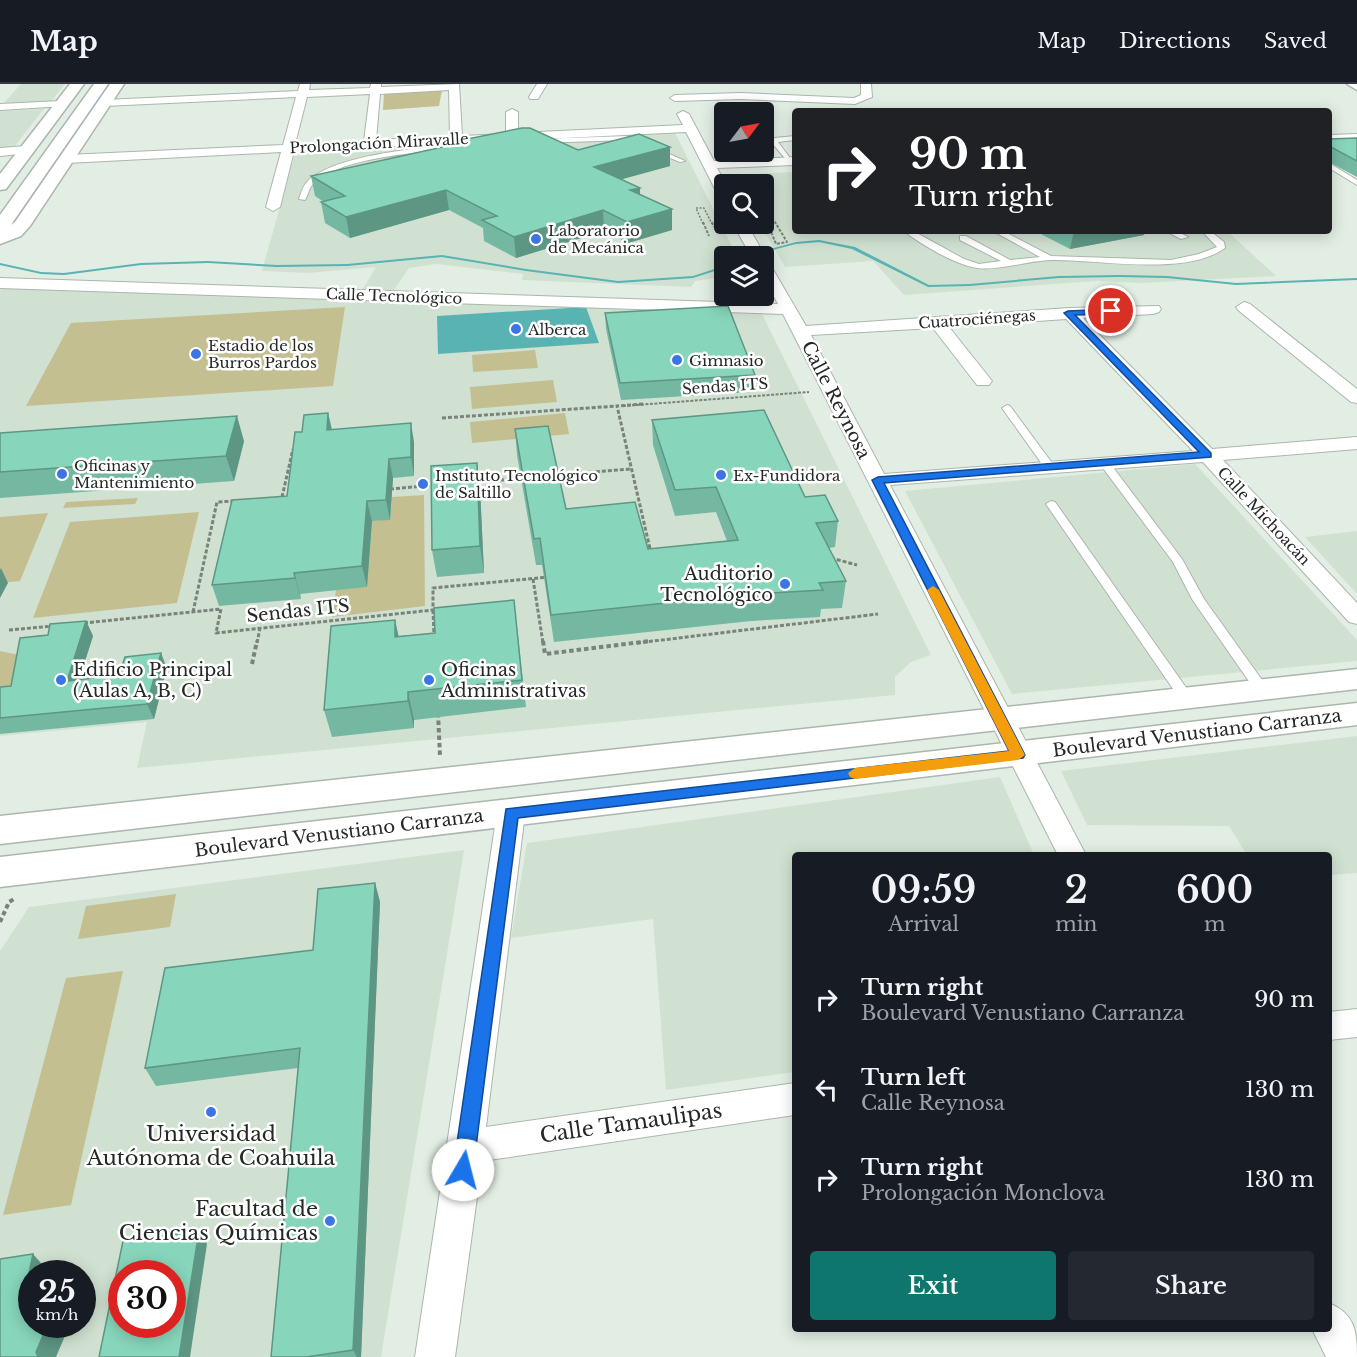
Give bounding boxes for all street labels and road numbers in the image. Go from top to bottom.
street label: Prolongación Miravalle [289,129,469,157]
street label: Calle Tecnológico [326,284,463,308]
street label: Cuatrociénegas [918,305,1037,333]
street label: Calle Reynosa [797,337,875,463]
street label: Sendas ITS [681,374,769,398]
street label: Calle Michoacán [1214,463,1314,569]
street label: Sendas ITS [245,595,351,627]
street label: Boulevard Venustiano Carranza [1051,704,1343,762]
street label: Boulevard Venustiano Carranza [193,804,485,862]
street label: Calle Tamaulipas [538,1097,724,1149]

